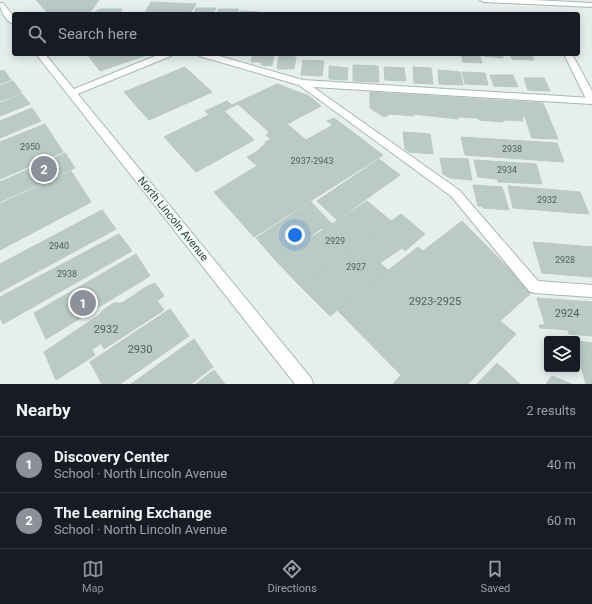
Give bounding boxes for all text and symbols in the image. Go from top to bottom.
search box [12,12,580,56]
icon: search [26,23,48,45]
text: Search here [58,25,137,43]
house number: 2950 [20,142,40,152]
house number: 2938 [502,144,522,154]
pin: 2 [31,154,57,184]
house number: 2937-2943 [291,156,333,166]
house number: 2934 [497,165,517,175]
street label: North Lincoln Avenue [135,174,211,264]
house number: 2932 [537,195,557,205]
your location [285,225,305,245]
house number: 2929 [325,236,345,246]
house number: 2940 [49,241,69,251]
house number: 2928 [555,255,575,265]
house number: 2927 [346,262,366,272]
house number: 2938 [57,269,77,279]
pin: 1 [70,288,96,318]
house number: 2923-2925 [409,295,461,308]
house number: 2924 [555,307,579,320]
house number: 2932 [94,323,118,336]
map controls [544,336,580,372]
button: layers [544,336,580,372]
house number: 2930 [128,343,152,356]
text: Nearby [16,400,71,420]
text: 2 results [526,403,576,418]
text: Discovery Center [54,448,169,466]
text: 1 [25,457,33,472]
text: 40 m [547,457,576,472]
text: School · North Lincoln Avenue [54,466,227,481]
text: The Learning Exchange [54,504,212,522]
text: 2 [25,513,33,528]
text: 60 m [547,513,576,528]
text: School · North Lincoln Avenue [54,522,227,537]
tab: Map [82,558,104,595]
tab: Directions [267,558,317,595]
tab: Saved [480,558,510,595]

